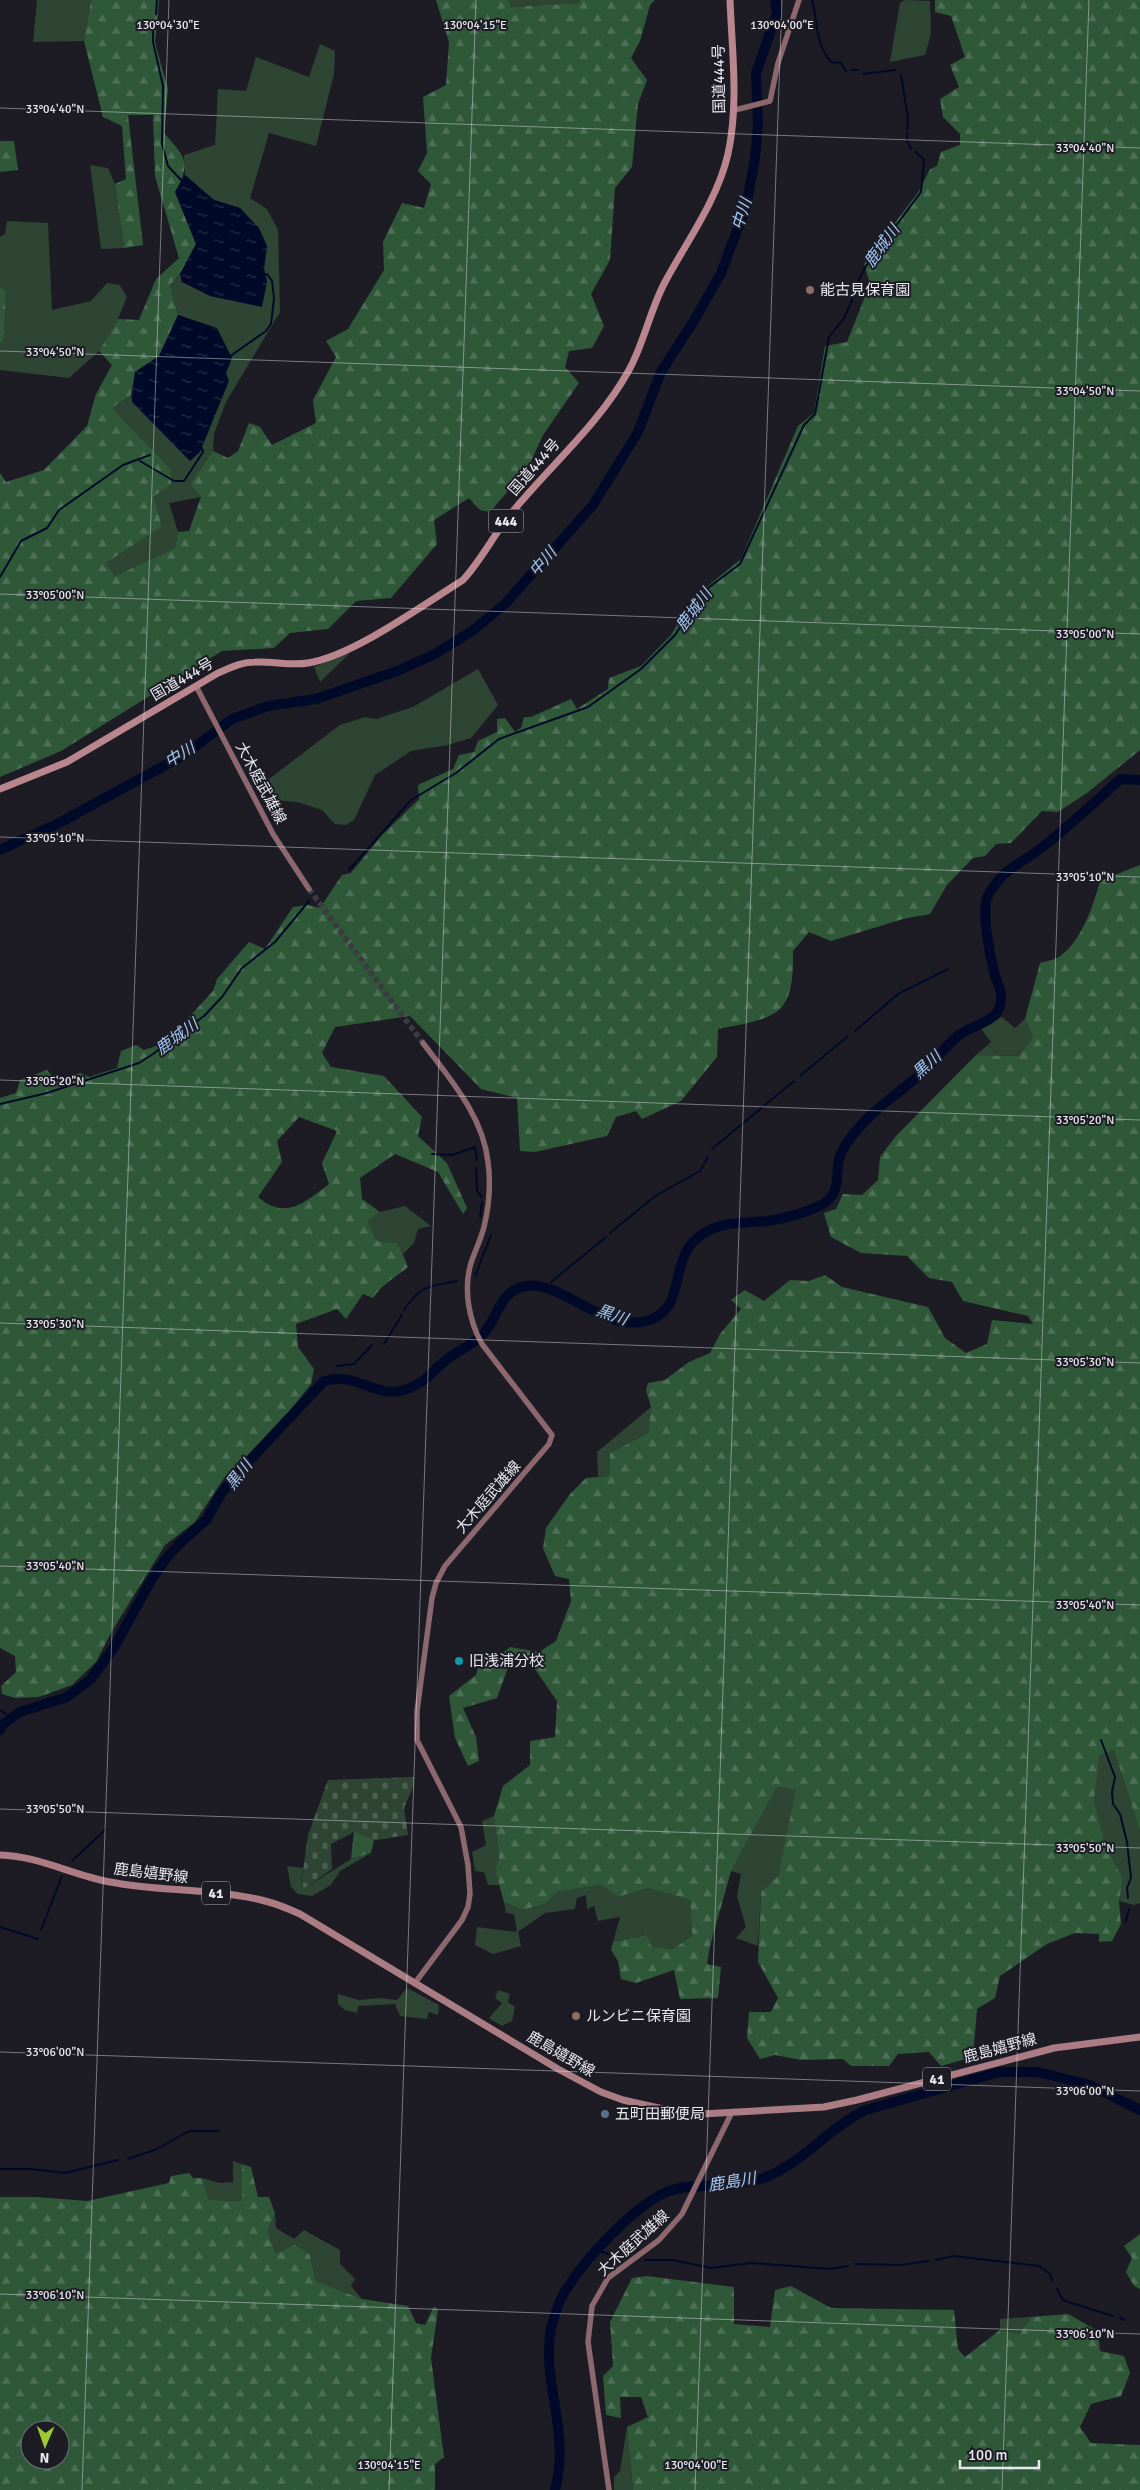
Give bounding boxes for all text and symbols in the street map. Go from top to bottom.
text: 130°04'30"E [136,18,200,33]
text: 130°04'15"E [443,18,507,33]
text: 130°04'00"E [750,18,814,33]
street label: 国道444号 [709,44,729,114]
text: 33°04'40"N [26,102,84,117]
text: 33°04'40"N [1056,141,1114,156]
water label: 中川 [728,194,757,232]
water label: 鹿城川 [860,219,905,271]
place label: 能古見保育園 [820,281,910,299]
marker: 能古見保育園 [804,284,816,296]
text: 33°04'50"N [26,345,84,360]
text: 33°04'50"N [1056,384,1114,399]
street label: 国道444号 [504,435,564,499]
road number: 444 [488,510,524,532]
water label: 中川 [525,542,562,581]
water label: 鹿城川 [672,583,718,635]
text: 33°05'00"N [26,588,84,603]
text: 33°05'00"N [1056,627,1114,642]
street label: 国道444号 [147,654,217,704]
water label: 中川 [161,737,201,772]
street label: 大木庭武雄線 [232,739,290,827]
text: 33°05'10"N [26,831,84,846]
text: 33°05'10"N [1056,870,1114,885]
water label: 鹿城川 [152,1014,204,1059]
water label: 黒川 [908,1045,947,1083]
text: 33°05'20"N [26,1074,84,1089]
text: 33°05'20"N [1056,1113,1114,1128]
water label: 黒川 [594,1300,632,1330]
text: 33°05'30"N [26,1317,84,1332]
text: 33°05'30"N [1056,1355,1114,1370]
water label: 黒川 [221,1455,258,1494]
street label: 大木庭武雄線 [452,1457,524,1537]
text: 33°05'40"N [26,1559,84,1574]
text: 33°05'40"N [1056,1598,1114,1613]
place label: 旧浅浦分校 [469,1652,544,1670]
marker: 旧浅浦分校 [453,1655,465,1667]
text: 33°05'50"N [26,1802,84,1817]
text: 33°05'50"N [1056,1841,1114,1856]
street label: 鹿島嬉野線 [113,1859,189,1887]
road number: 41 [202,1882,230,1905]
place label: ルンビニ保育園 [586,2007,691,2025]
marker: ルンビニ保育園 [570,2010,582,2022]
street label: 鹿島嬉野線 [524,2027,598,2081]
street label: 鹿島嬉野線 [961,2030,1039,2066]
text: 33°06'00"N [26,2045,84,2060]
road number: 41 [923,2068,951,2090]
text: 33°06'00"N [1056,2084,1114,2099]
place label: 五町田郵便局 [615,2105,705,2123]
marker: 五町田郵便局 [599,2108,611,2120]
water label: 鹿島川 [707,2168,759,2196]
street label: 大木庭武雄線 [594,2206,672,2280]
text: 33°06'10"N [26,2288,84,2303]
text: 33°06'10"N [1056,2327,1114,2342]
north arrow [20,2420,70,2470]
scale bar [960,2438,1039,2470]
text: 100 m [968,2446,1008,2464]
text: N [39,2449,50,2466]
text: 130°04'15"E [357,2458,421,2473]
text: 130°04'00"E [664,2458,728,2473]

